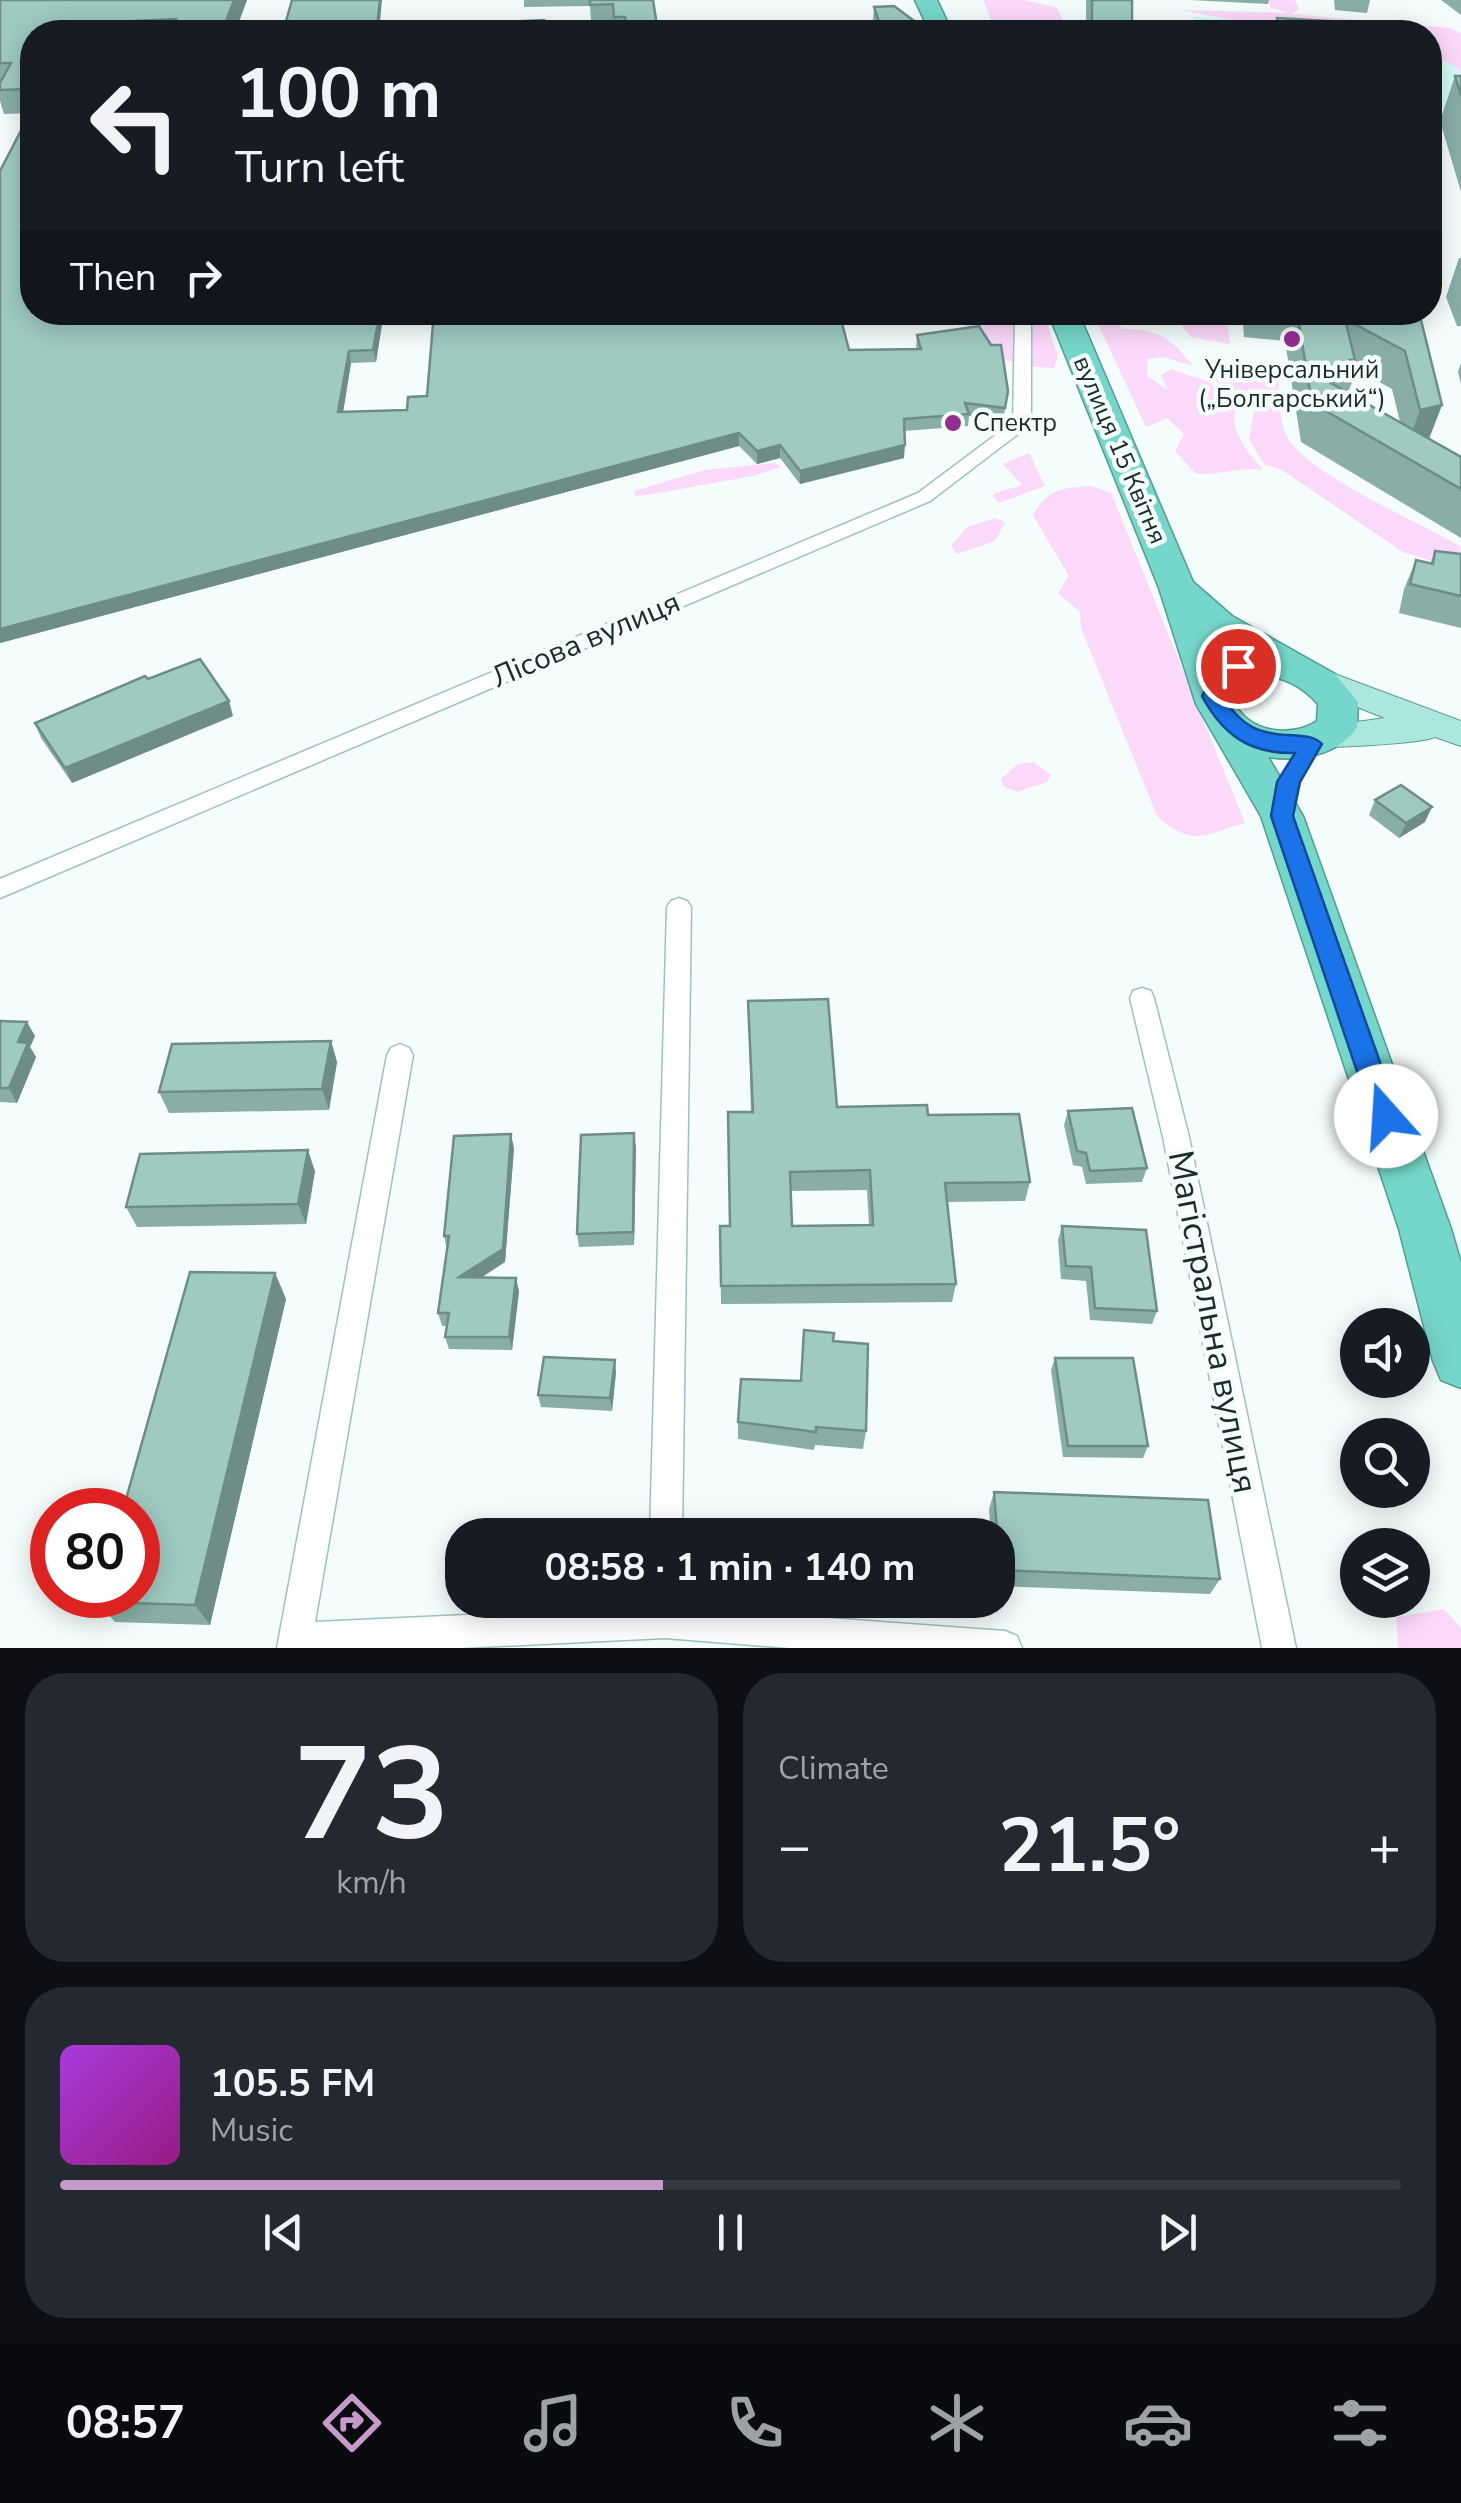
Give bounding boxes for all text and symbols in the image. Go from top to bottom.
text: 100 m [235,46,441,142]
icon: left [70,60,200,190]
text: Turn left [235,137,404,198]
icon: right [176,250,231,305]
text: Then [70,252,156,303]
marker: Універсальний („Болгарський“) [1281,328,1303,350]
street label: вулиця 15 Квітня [1065,351,1175,549]
place label: Універсальний („Болгарський“) [1198,353,1386,416]
place label: Спектр [973,406,1057,440]
marker: Спектр [942,412,964,434]
street label: Лісова вулиця [485,582,687,698]
pin [1196,624,1281,709]
icon: arrive [1211,639,1266,694]
position arrow [1334,1064,1438,1168]
street label: Магістральна вулиця [1157,1147,1269,1497]
map controls [1340,1308,1430,1618]
button: sound [1340,1308,1430,1398]
button: search [1340,1418,1430,1508]
speed limit sign: 80 [30,1488,160,1618]
button: layers [1340,1528,1430,1618]
text: 08:58 · 1 min · 140 m [545,1542,915,1593]
text: 73 [293,1707,450,1884]
text: Climate [778,1747,889,1790]
text: 21.5° [998,1795,1181,1897]
text: − [778,1809,811,1884]
text: + [1368,1809,1401,1884]
text: km/h [336,1861,407,1904]
text: 105.5 FM [210,2058,375,2109]
text: Music [210,2109,293,2152]
icon: previous [256,2205,311,2260]
icon: pause [703,2205,758,2260]
icon: next [1150,2205,1205,2260]
icon: directions [317,2388,387,2458]
icon: music [518,2388,588,2458]
icon: phone [720,2388,790,2458]
icon: climate [922,2388,992,2458]
icon: car [1123,2388,1193,2458]
icon: filters [1325,2388,1395,2458]
text: 08:57 [66,2393,185,2454]

